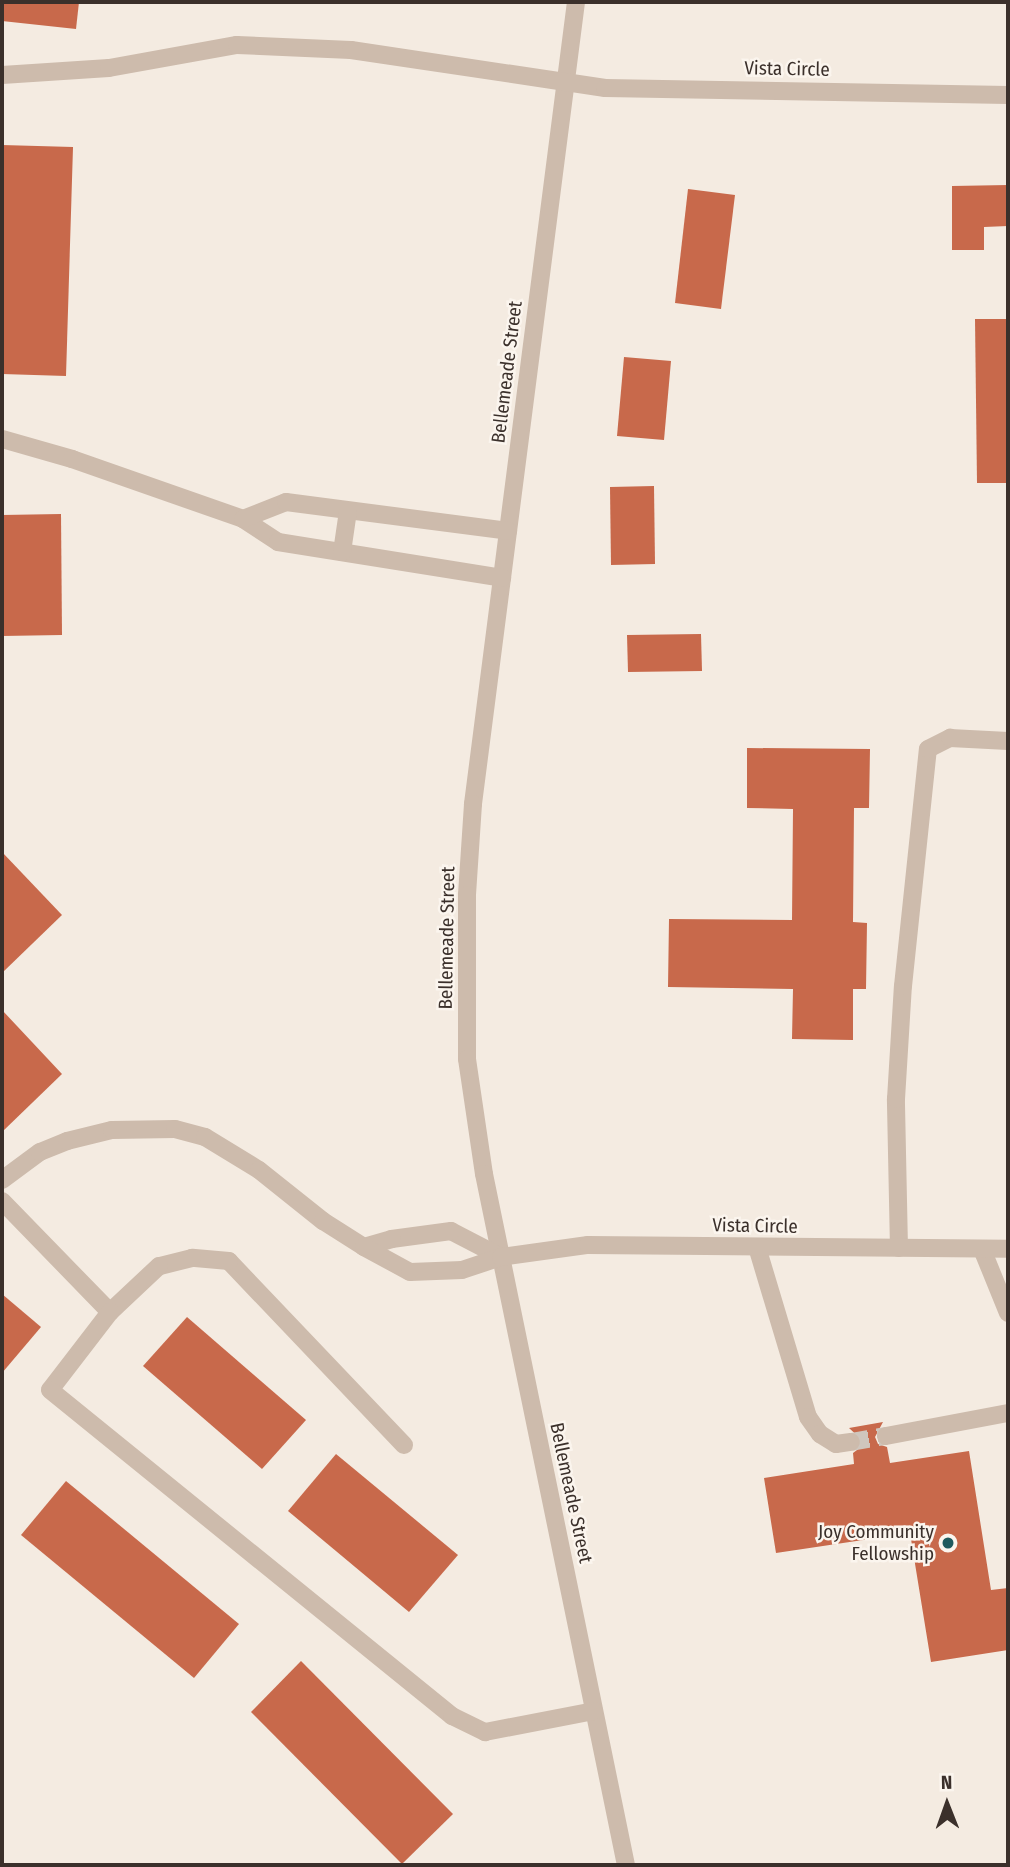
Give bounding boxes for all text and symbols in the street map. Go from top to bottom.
street label: Vista Circle [744,57,830,81]
street label: Bellemeade Street [487,300,527,444]
street label: Bellemeade Street [434,866,460,1010]
street label: Vista Circle [712,1214,798,1238]
street label: Bellemeade Street [545,1421,597,1565]
place label: Joy Community Fellowship [818,1521,934,1565]
marker: Joy Community Fellowship [940,1535,956,1551]
north arrow [912,1769,982,1839]
text: N [941,1771,953,1794]

